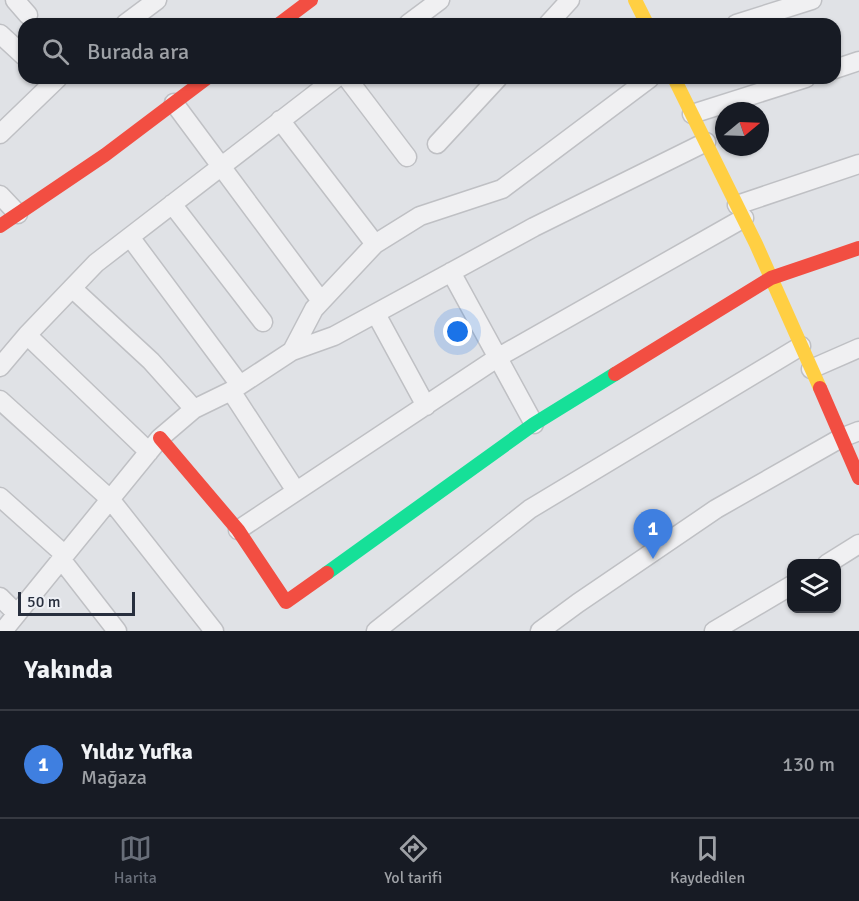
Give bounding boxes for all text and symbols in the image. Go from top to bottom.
search box [18,18,841,84]
icon: search [39,35,72,68]
text: Burada ara [87,38,189,65]
north arrow [715,102,769,156]
your location [443,317,472,346]
pin: 1 [634,510,672,559]
map controls [787,559,841,613]
button: layers [787,559,841,613]
scale bar [18,589,135,616]
text: 50 m [27,592,61,612]
text: Yakında [24,654,113,686]
text: Yıldız Yufka [81,738,193,765]
text: 1 [38,752,49,777]
text: 130 m [782,752,835,777]
text: Mağaza [81,765,147,790]
tab: Harita [114,832,157,888]
tab: Yol tarifi [384,832,442,888]
tab: Kaydedilen [670,832,745,888]

